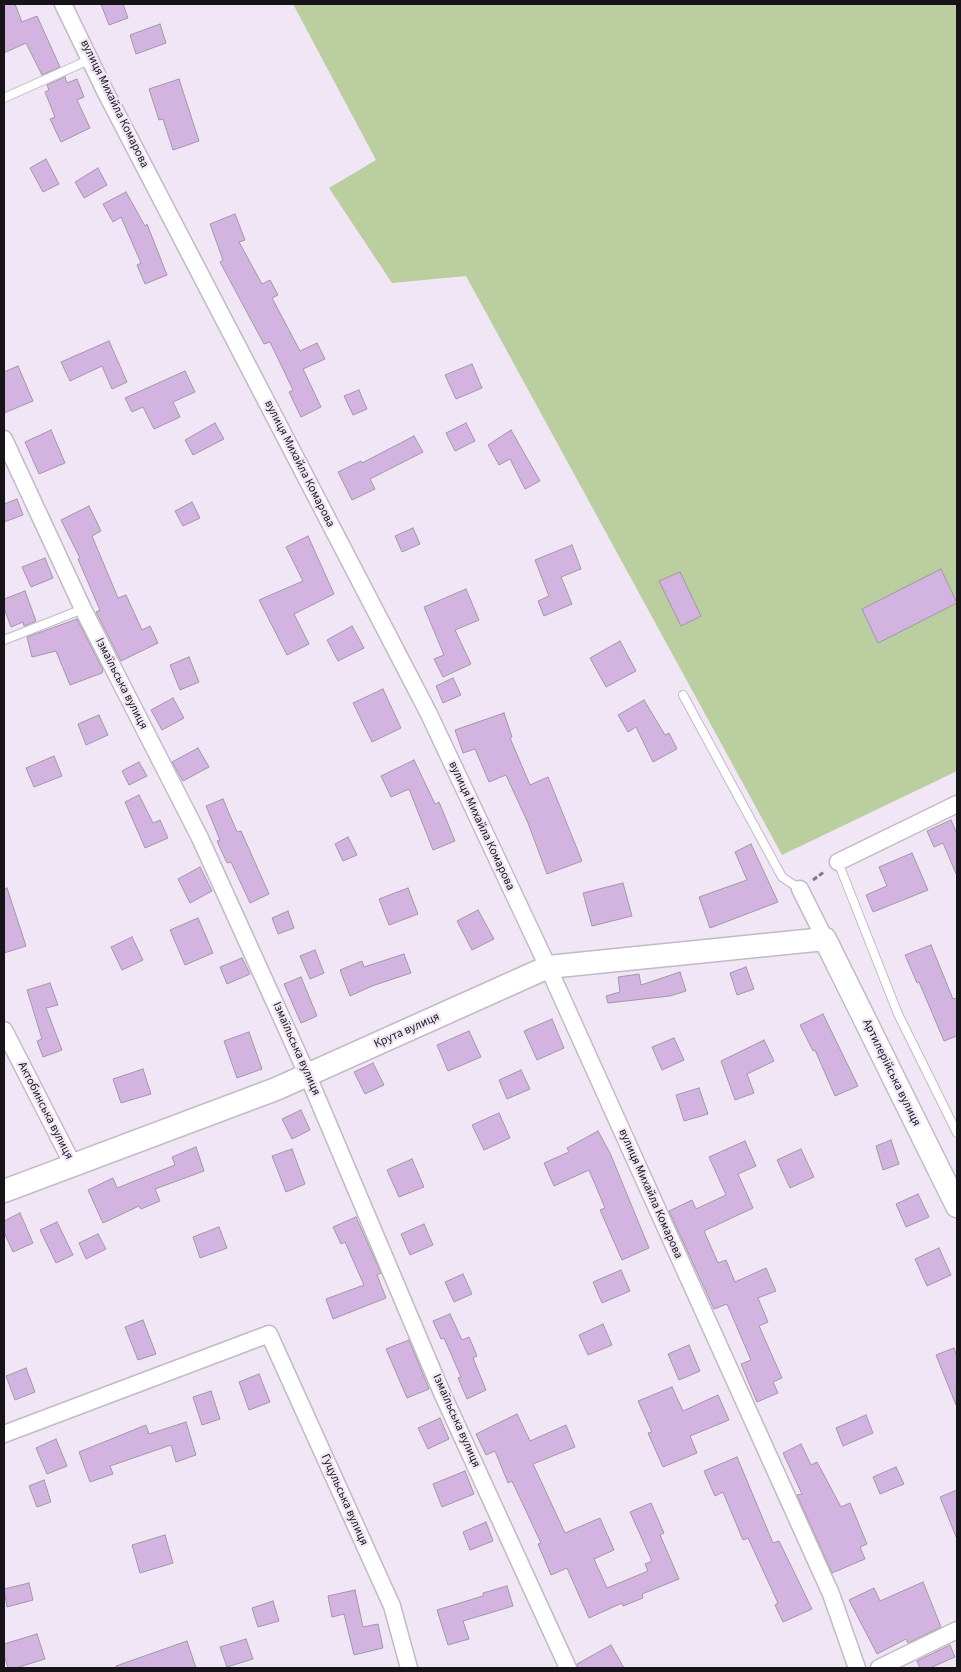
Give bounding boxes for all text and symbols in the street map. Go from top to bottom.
street label: вулиця Михайла Комарова [77,38,151,170]
street label: вулиця Михайла Комарова [261,398,337,530]
street label: Ізмаїльська вулиця [92,636,150,732]
street label: вулиця Михайла Комарова [445,759,517,893]
street label: Ізмаїльська вулиця [269,1000,323,1098]
street label: Крута вулиця [372,1010,442,1052]
street label: Артилерійська вулиця [859,1017,923,1129]
street label: Актобинська вулиця [14,1060,76,1162]
street label: вулиця Михайла Комарова [615,1127,685,1261]
street label: Ізмаїльська вулиця [429,1372,483,1470]
street label: Гуцульська вулиця [317,1452,371,1548]

